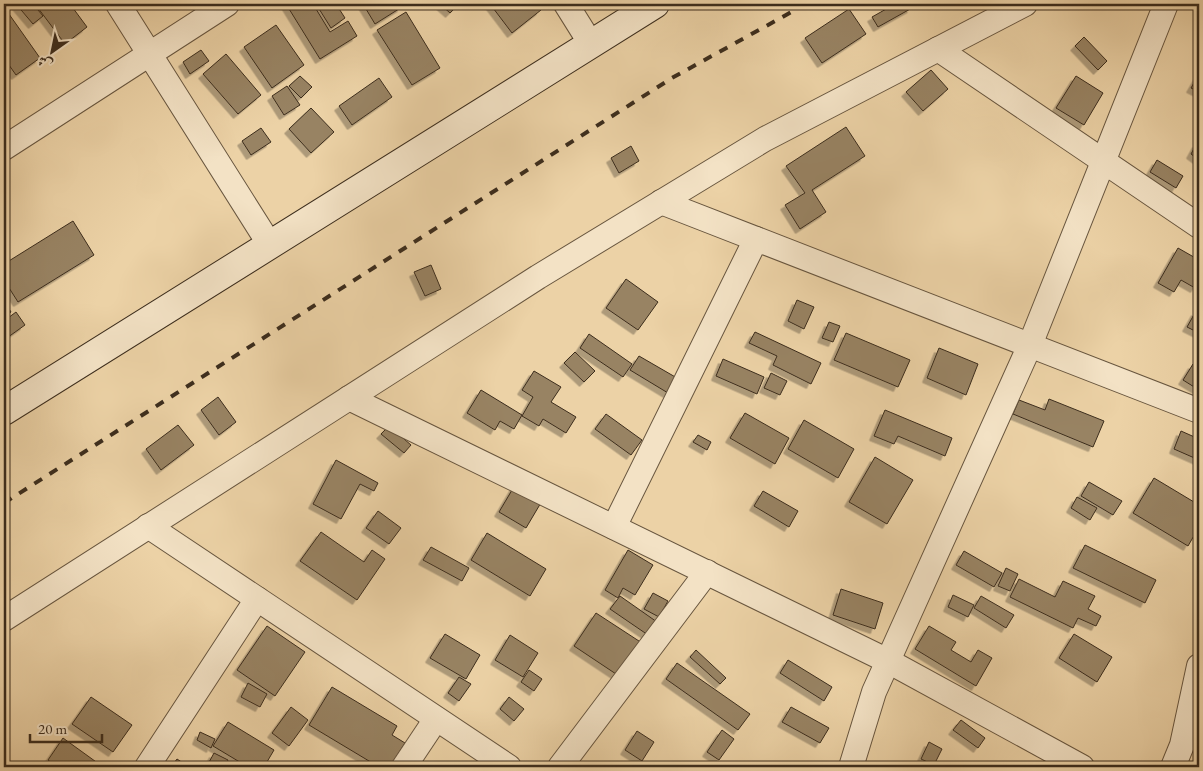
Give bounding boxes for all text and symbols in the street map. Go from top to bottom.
north arrow [28,28,78,78]
text: ش [34,52,56,74]
scale bar [30,711,102,743]
text: 20 m [38,719,67,738]

